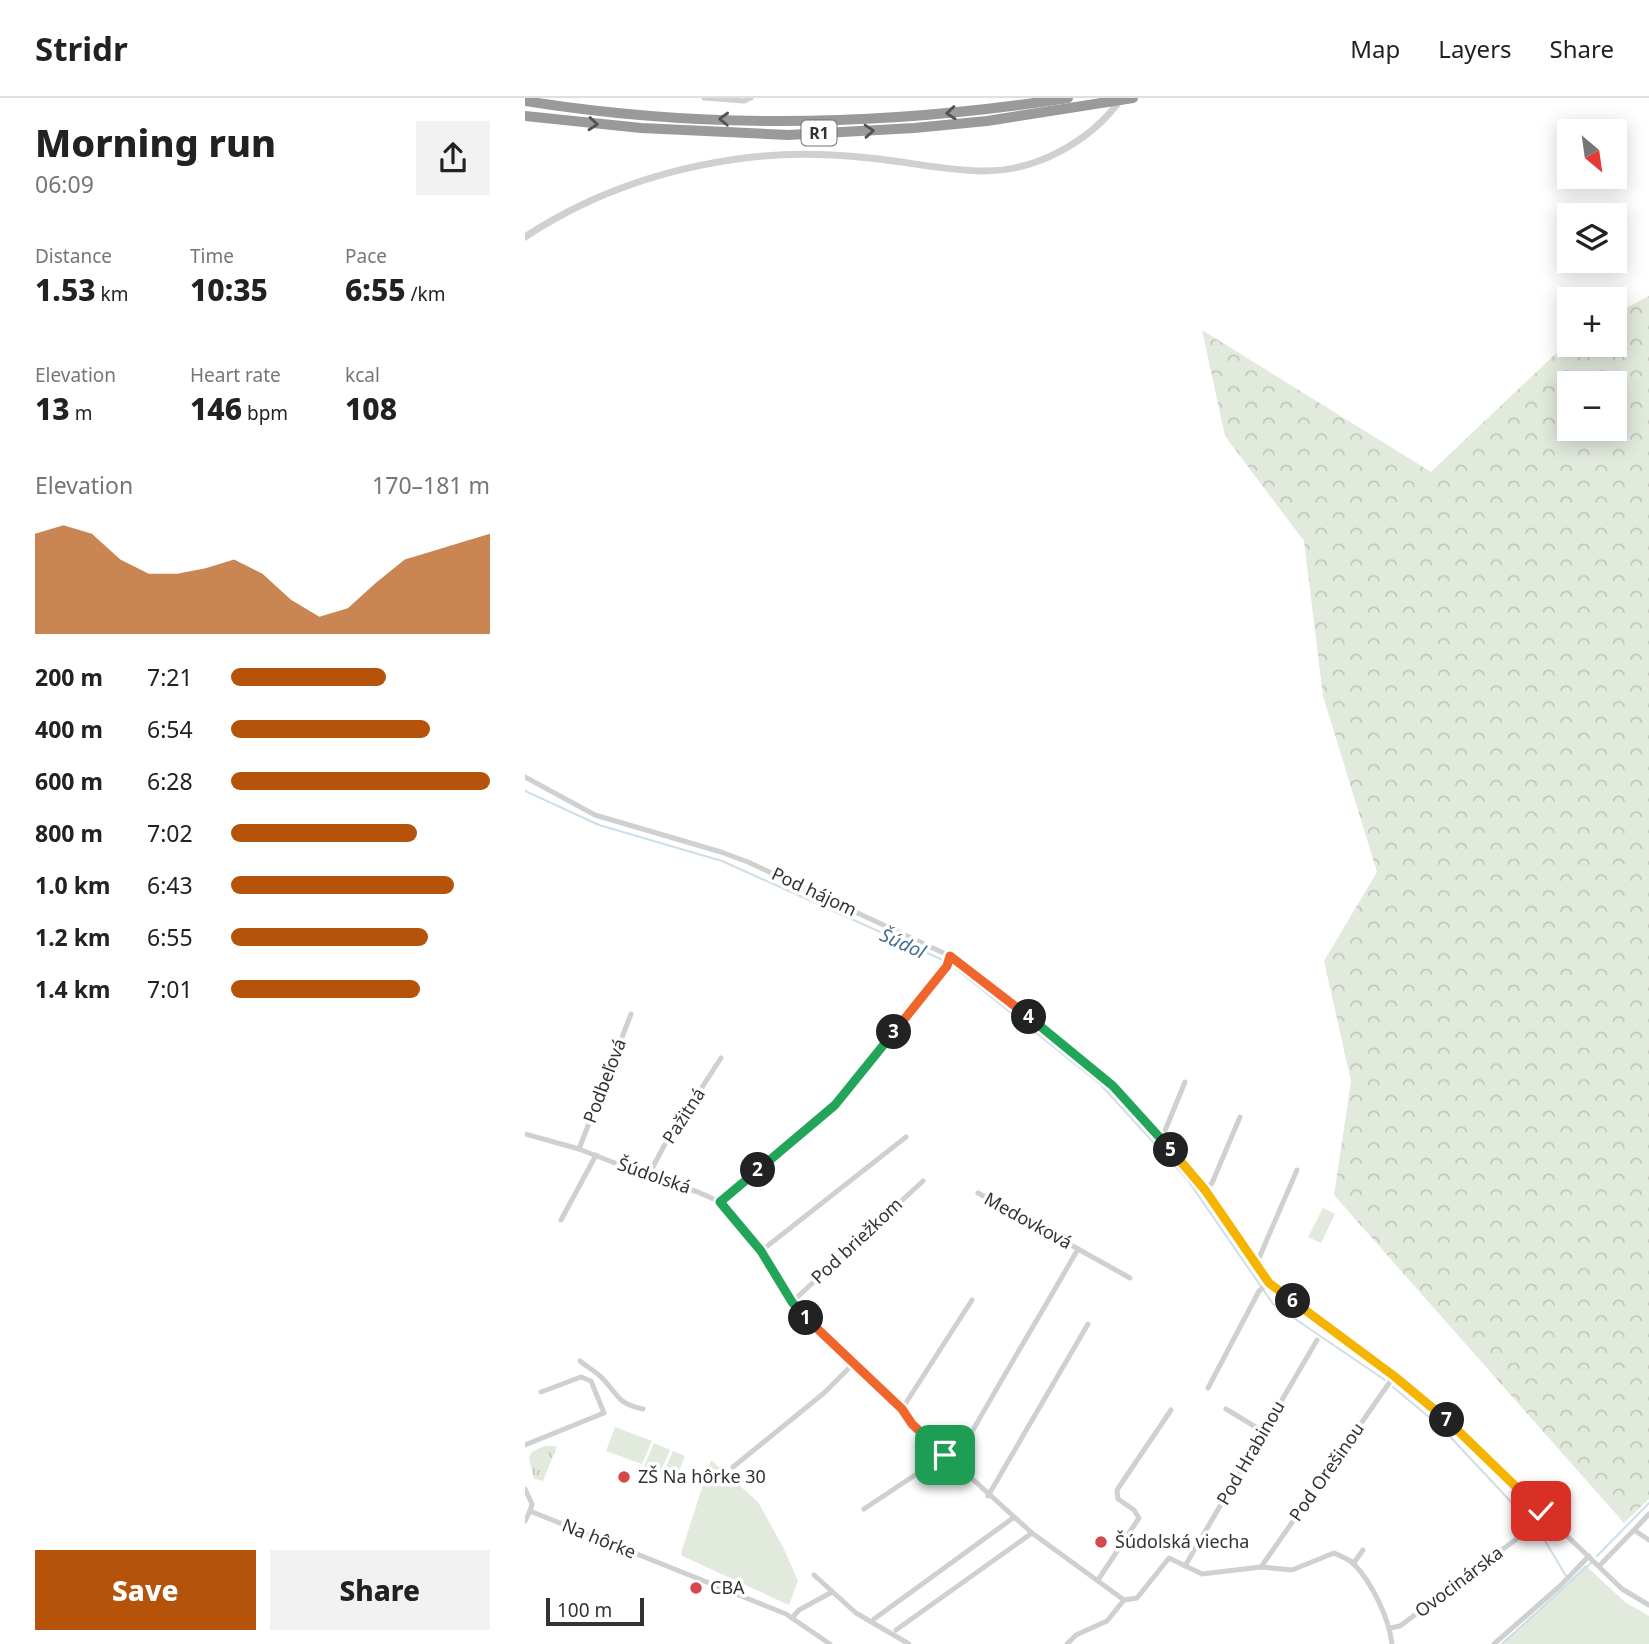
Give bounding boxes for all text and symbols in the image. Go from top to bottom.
text: Stridr [35,26,128,71]
text: Map [1350,32,1400,65]
text: Layers [1438,32,1512,65]
text: Share [1550,32,1614,65]
one-way arrow [945,105,956,120]
one-way arrow [718,112,729,127]
text: Morning run [35,116,276,168]
one-way arrow [587,116,598,131]
north arrow [1557,119,1627,189]
map controls [1557,119,1627,441]
road number: R1 [801,120,837,146]
button: share [416,121,490,195]
one-way arrow [864,123,875,138]
text: 06:09 [35,168,94,200]
button: layers [1557,203,1627,273]
text: Distance [35,243,112,269]
text: Time [190,243,234,269]
text: Pace [345,243,387,269]
text: 1.53 [35,269,96,310]
text: 10:35 [190,269,268,310]
text: 6:55 [345,269,406,310]
text: km [96,281,128,307]
text: /km [406,281,446,307]
button: + [1557,287,1627,357]
text: Elevation [35,362,116,388]
text: Heart rate [190,362,281,388]
text: kcal [345,362,380,388]
button: − [1557,371,1627,441]
text: 13 [35,388,70,429]
text: 146 [190,388,242,429]
text: 108 [345,388,397,429]
text: m [70,400,92,426]
text: bpm [242,400,288,426]
text: Elevation [35,469,133,501]
text: 170–181 m [372,469,490,501]
text: 200 m [35,661,103,693]
text: 7:21 [147,661,193,693]
text: 400 m [35,713,103,745]
text: 6:54 [147,713,193,745]
text: 600 m [35,765,103,797]
text: 6:28 [147,765,193,797]
text: 800 m [35,817,103,849]
text: 7:02 [147,817,193,849]
street label: Pod hájom [768,861,861,921]
text: 1.0 km [35,869,110,901]
text: 6:43 [147,869,193,901]
text: 1.2 km [35,921,110,953]
text: 6:55 [147,921,193,953]
water label: Šúdol [876,922,931,965]
text: 1.4 km [35,973,110,1005]
text: 7:01 [147,973,193,1005]
pin: 4 [1011,1000,1047,1034]
text: 4 [1023,1003,1034,1029]
pin: 3 [877,1014,911,1049]
text: 3 [888,1018,899,1044]
street label: Podbeľová [577,1035,631,1126]
street label: Pažitná [656,1083,710,1148]
pin: 5 [1153,1132,1189,1168]
text: 5 [1165,1136,1176,1162]
street label: Šúdolská [615,1151,694,1199]
pin: 2 [741,1152,775,1188]
text: 2 [752,1156,763,1182]
street label: Medovková [980,1186,1077,1254]
street label: Pod briežkom [806,1192,907,1289]
pin: 6 [1275,1284,1311,1318]
text: 6 [1287,1287,1298,1313]
pin: 1 [789,1300,823,1336]
text: 1 [800,1304,811,1330]
street label: Pod Hrabinou [1211,1396,1290,1509]
pin: 7 [1429,1402,1465,1438]
text: 7 [1441,1406,1452,1432]
street label: Pod Orešinou [1283,1417,1369,1526]
pin [915,1425,975,1485]
icon: arrive [926,1436,964,1474]
place label: ZŠ Na hôrke 30 [638,1464,766,1488]
marker: ZŠ Na hôrke 30 [616,1469,632,1485]
pin [1511,1481,1571,1541]
icon: check [1522,1492,1560,1530]
street label: Na hôrke [559,1512,640,1564]
place label: Šúdolská viecha [1115,1529,1249,1553]
marker: Šúdolská viecha [1093,1534,1109,1550]
street label: Ovocinárska [1409,1540,1507,1622]
button: Save [35,1550,256,1630]
button: Share [270,1550,490,1630]
place label: CBA [710,1575,745,1599]
marker: CBA [688,1580,704,1596]
scale bar [546,1595,644,1627]
text: 100 m [557,1597,612,1623]

